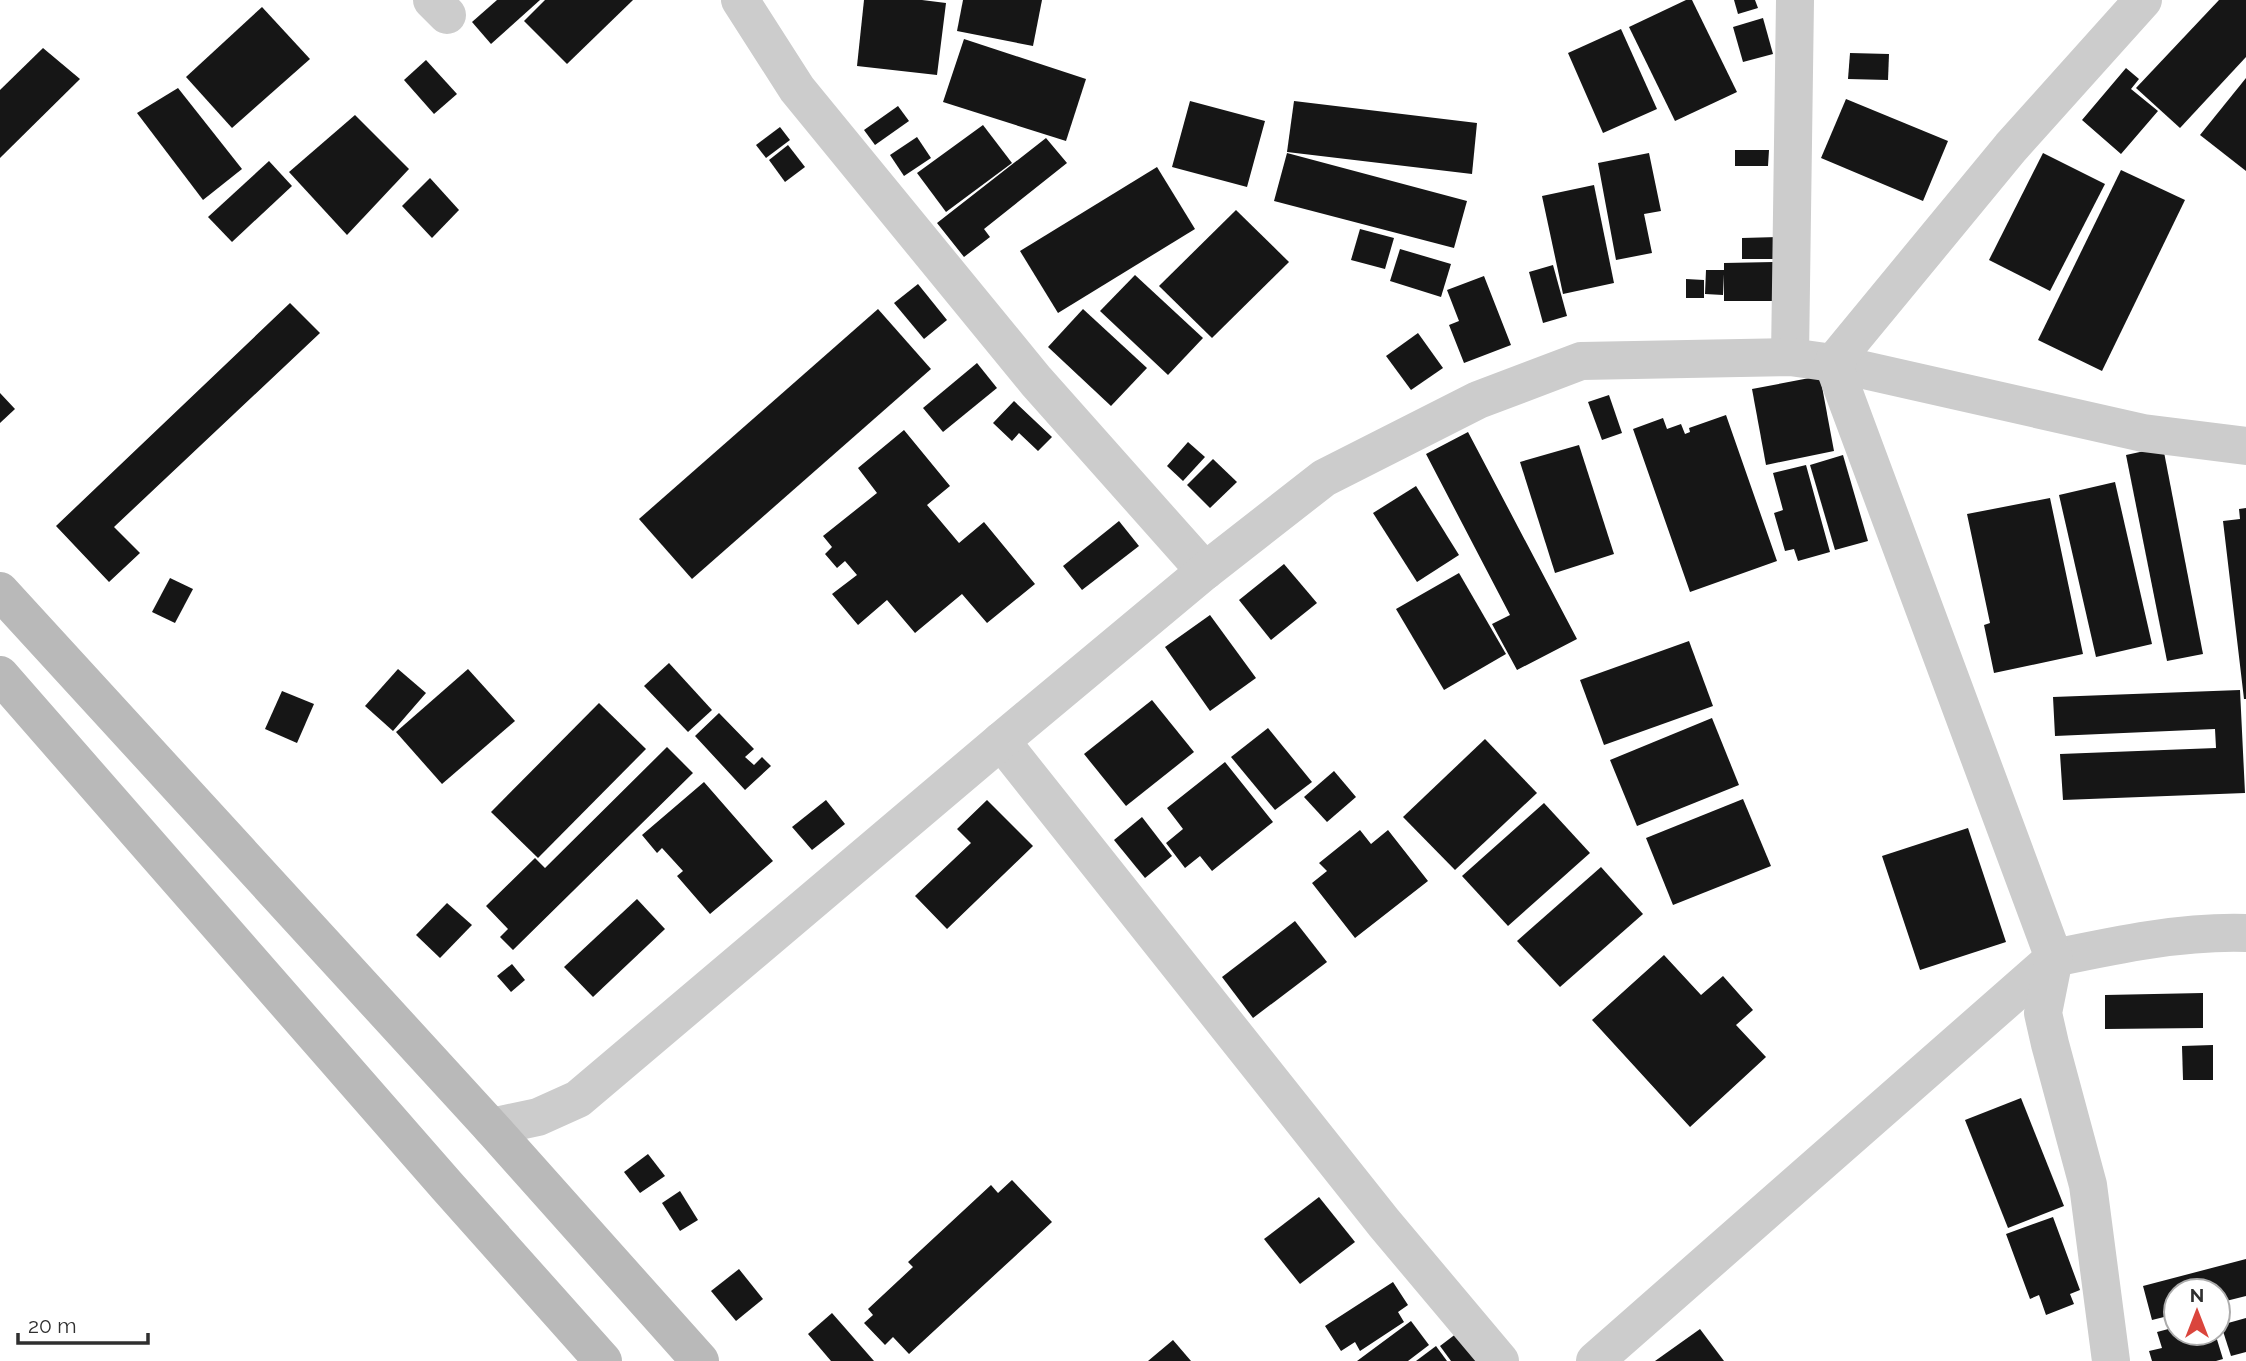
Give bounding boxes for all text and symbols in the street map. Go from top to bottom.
north arrow [2162,1277,2232,1347]
text: N [2190,1284,2204,1306]
scale bar [18,1302,147,1346]
text: 20 m [28,1313,76,1338]

